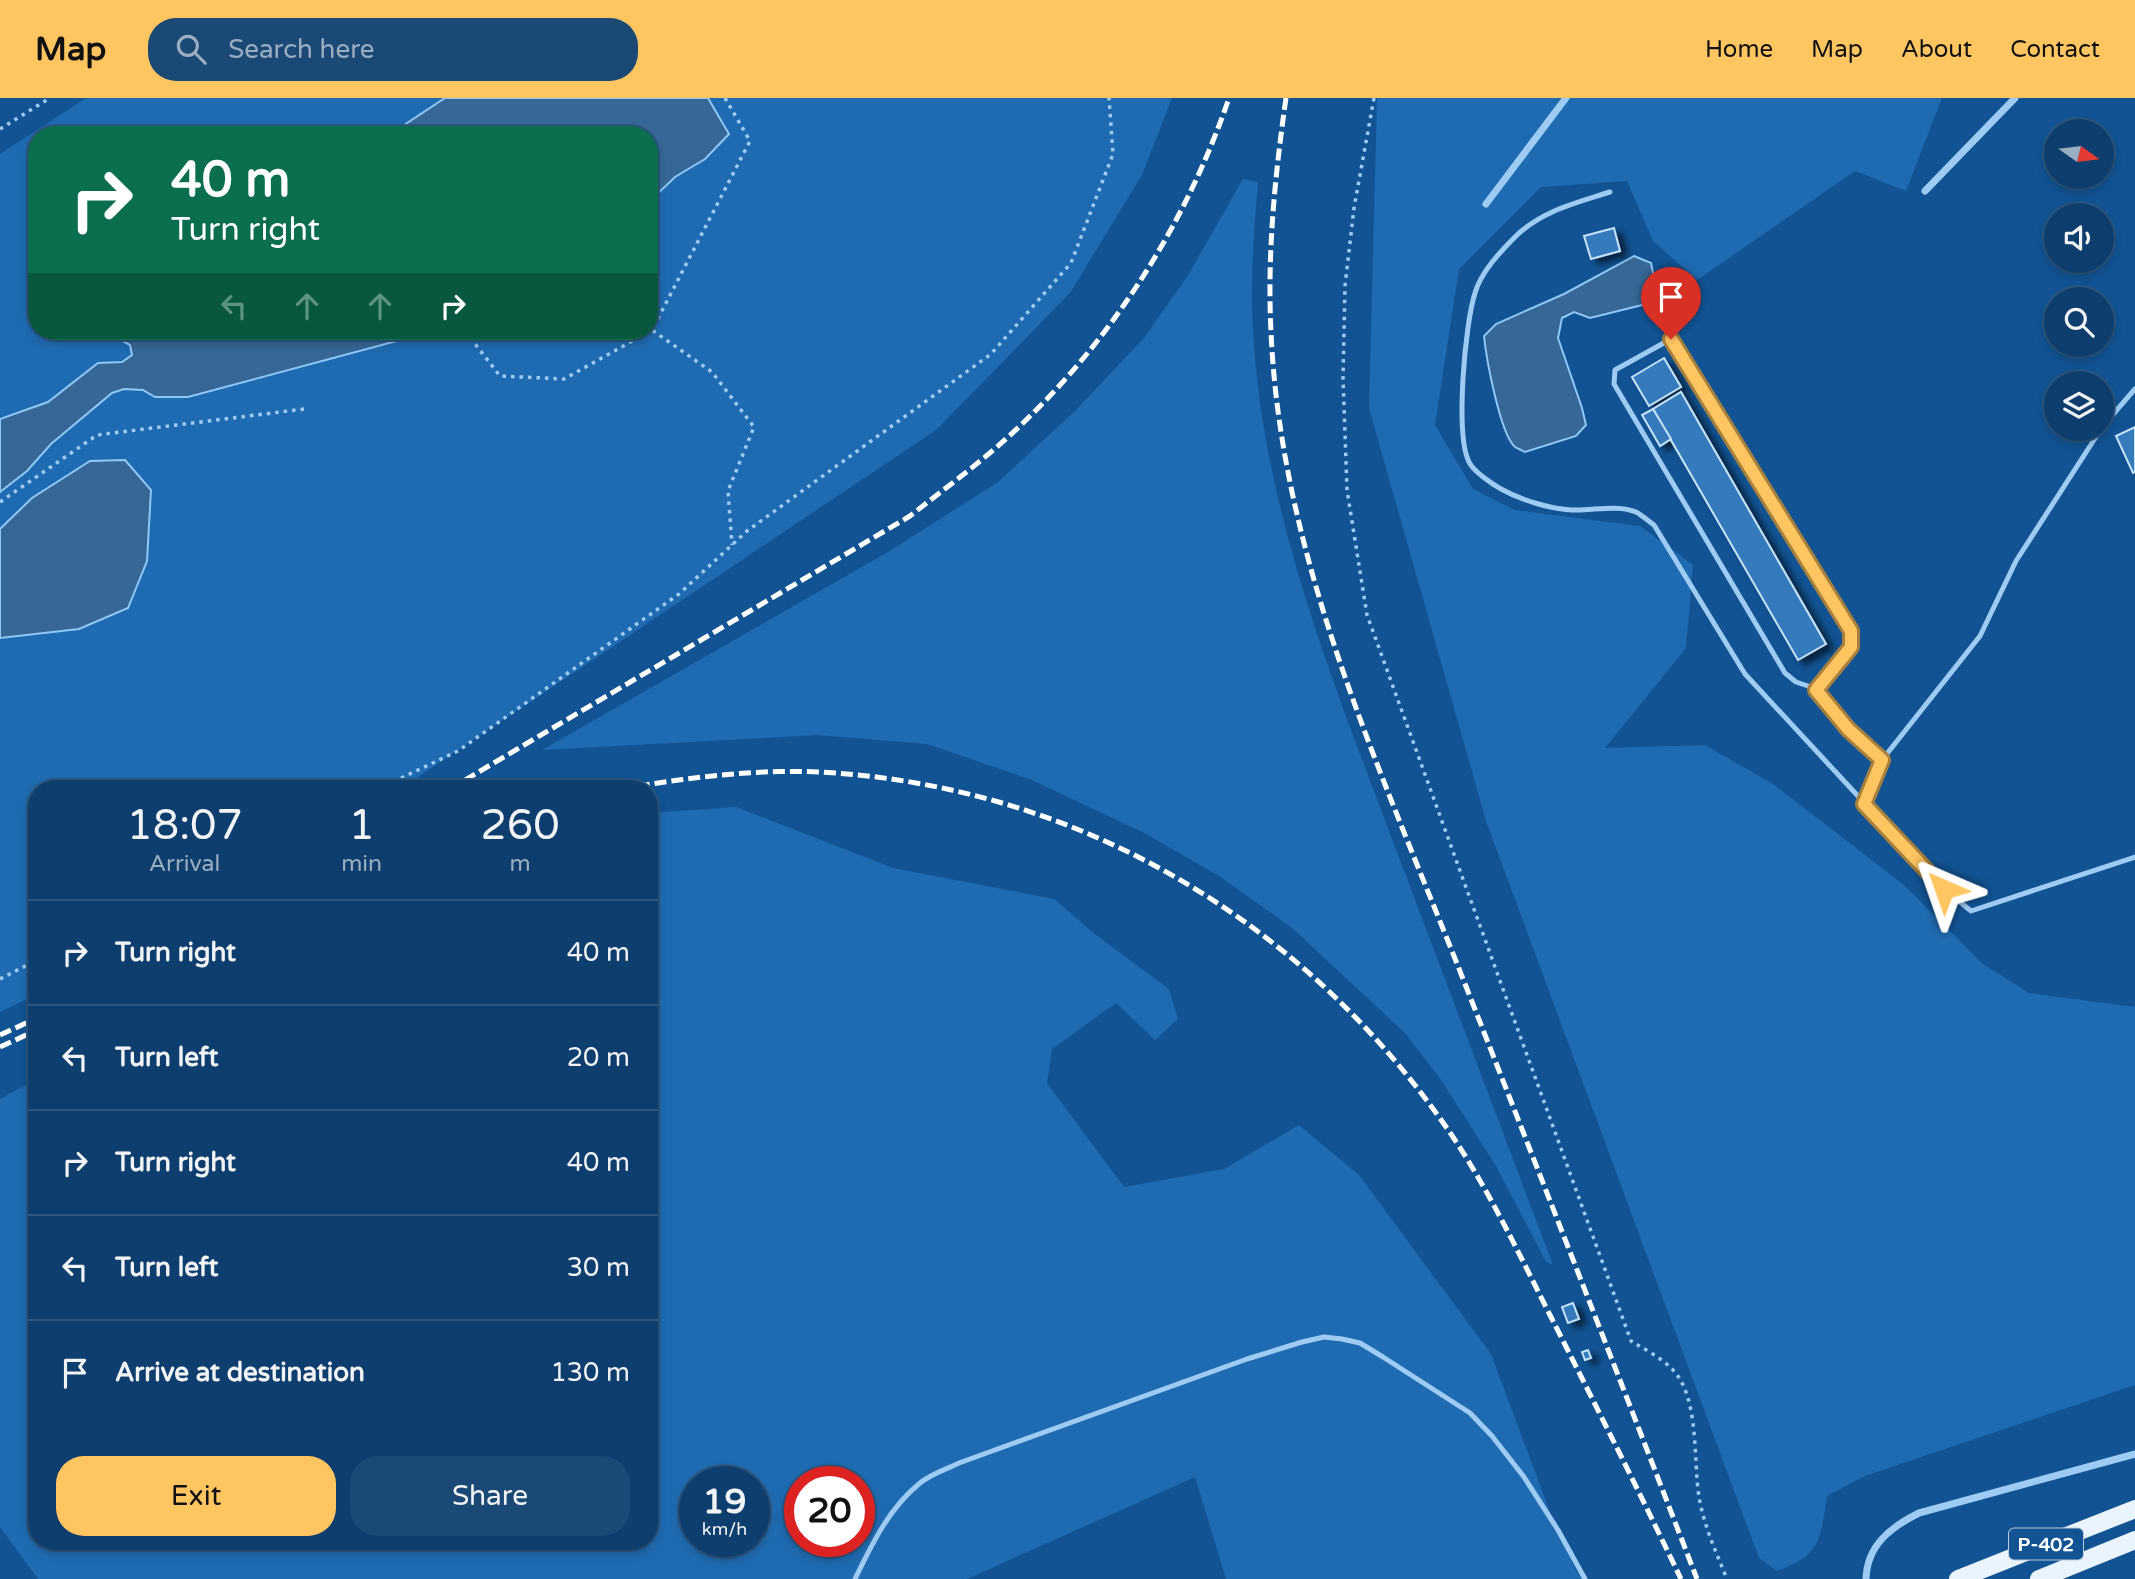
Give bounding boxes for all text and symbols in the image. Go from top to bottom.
search box [148,18,638,81]
text: Map [35,30,106,69]
icon: search [172,30,210,68]
text: Search here [228,34,374,65]
text: Home [1705,35,1773,64]
text: Map [1811,35,1863,64]
text: About [1901,35,1972,64]
text: Contact [2010,35,2100,64]
north arrow [2044,119,2114,189]
map controls [2044,119,2114,441]
text: 40 m [171,151,290,210]
icon: right [56,154,147,245]
button: sound [2044,203,2114,273]
text: Turn right [171,211,320,249]
pin [1641,267,1701,339]
icon: arrive [1652,278,1690,316]
icon: left [215,287,253,325]
icon: ahead [288,287,326,325]
icon: ahead [361,287,399,325]
icon: right [434,287,472,325]
button: search [2044,287,2114,357]
button: layers [2044,371,2114,441]
text: 18:07 [126,800,243,851]
text: 1 [348,800,375,851]
text: 260 [480,800,560,851]
text: Arrival [149,850,220,878]
text: min [341,850,382,878]
text: m [509,850,531,878]
position arrow [1907,852,1981,926]
icon: right [56,934,94,972]
text: Turn right [115,937,236,968]
text: 40 m [567,937,630,968]
icon: left [56,1039,94,1077]
text: Turn left [115,1042,218,1073]
text: 20 m [567,1042,630,1073]
icon: right [56,1144,94,1182]
text: Turn right [115,1147,236,1178]
text: 40 m [567,1147,630,1178]
icon: left [56,1249,94,1287]
text: Turn left [115,1252,218,1283]
text: 30 m [567,1252,630,1283]
icon: arrive [56,1354,94,1392]
text: Arrive at destination [115,1357,365,1388]
text: 130 m [550,1357,630,1388]
button: Exit [56,1456,336,1536]
button: Share [350,1456,630,1536]
speed limit sign: 20 [784,1466,875,1557]
text: 19 [703,1481,746,1523]
text: km/h [702,1518,747,1540]
road number: Р-402 [2009,1528,2083,1560]

